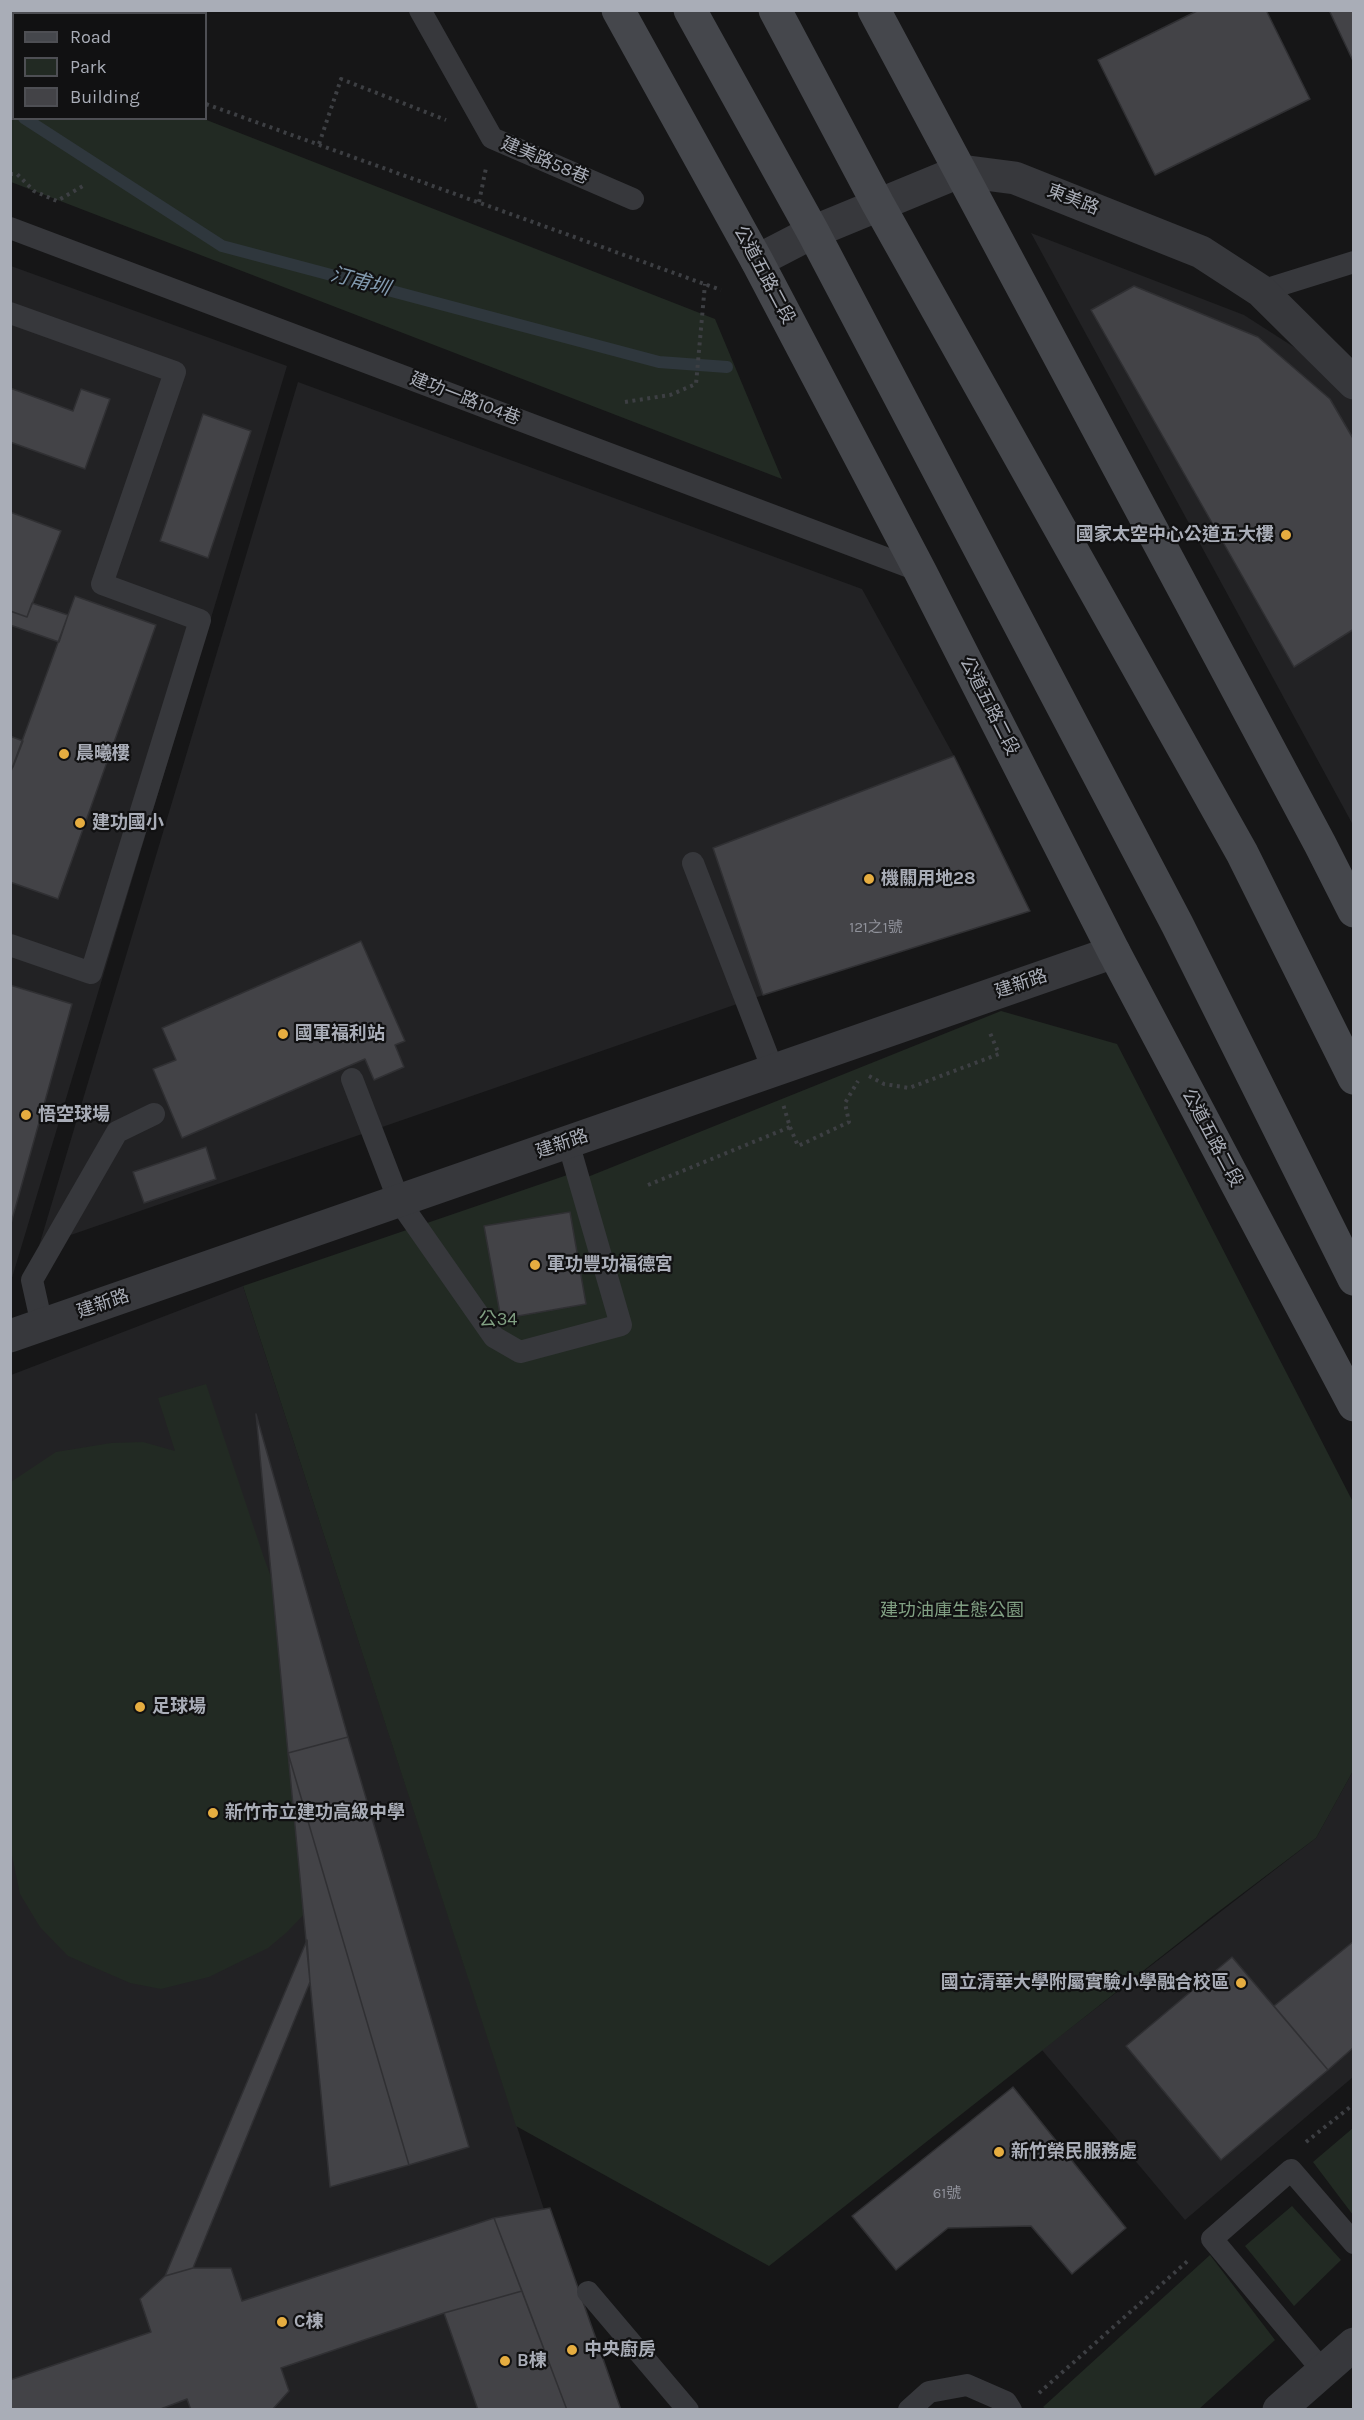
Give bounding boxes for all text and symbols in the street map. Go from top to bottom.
legend [12,12,207,120]
text: Road [70,26,111,48]
text: Park [70,56,107,78]
text: Building [70,86,140,108]
street label: 建美路58巷 [498,133,592,189]
street label: 東美路 [1044,180,1102,220]
street label: 公道五路二段 [729,222,799,328]
water label: 汀甫圳 [328,263,392,301]
street label: 建功一路104巷 [407,368,523,430]
place label: 國家太空中心公道五大樓 [1076,524,1274,546]
marker: 國家太空中心公道五大樓 [1279,528,1293,542]
street label: 公道五路二段 [955,653,1023,759]
place label: 晨曦樓 [76,743,130,765]
marker: 晨曦樓 [57,747,71,761]
place label: 建功國小 [92,812,164,834]
marker: 建功國小 [73,816,87,830]
place label: 機關用地28 [881,868,976,890]
marker: 機關用地28 [862,872,876,886]
house number: 121之1號 [849,919,903,937]
street label: 建新路 [992,965,1050,1003]
place label: 國軍福利站 [295,1023,385,1045]
marker: 國軍福利站 [276,1027,290,1041]
street label: 公道五路二段 [1177,1085,1247,1191]
place label: 悟空球場 [38,1104,110,1126]
marker: 悟空球場 [19,1108,33,1122]
street label: 建新路 [533,1125,591,1163]
place label: 軍功豐功福德宮 [547,1254,673,1276]
marker: 軍功豐功福德宮 [528,1258,542,1272]
street label: 建新路 [74,1285,132,1323]
park label: 公34 [479,1309,517,1331]
park label: 建功油庫生態公園 [880,1600,1024,1622]
place label: 足球場 [152,1696,206,1718]
marker: 足球場 [133,1700,147,1714]
place label: 新竹市立建功高級中學 [225,1802,405,1824]
marker: 新竹市立建功高級中學 [206,1806,220,1820]
place label: 國立清華大學附屬實驗小學融合校區 [941,1972,1229,1994]
marker: 國立清華大學附屬實驗小學融合校區 [1234,1976,1248,1990]
place label: 新竹榮民服務處 [1011,2141,1137,2163]
marker: 新竹榮民服務處 [992,2145,1006,2159]
house number: 61號 [933,2185,961,2203]
place label: C棟 [294,2311,323,2333]
marker: C棟 [275,2315,289,2329]
place label: 中央廚房 [584,2339,656,2361]
marker: 中央廚房 [565,2343,579,2357]
place label: B棟 [517,2350,547,2372]
marker: B棟 [498,2354,512,2368]

